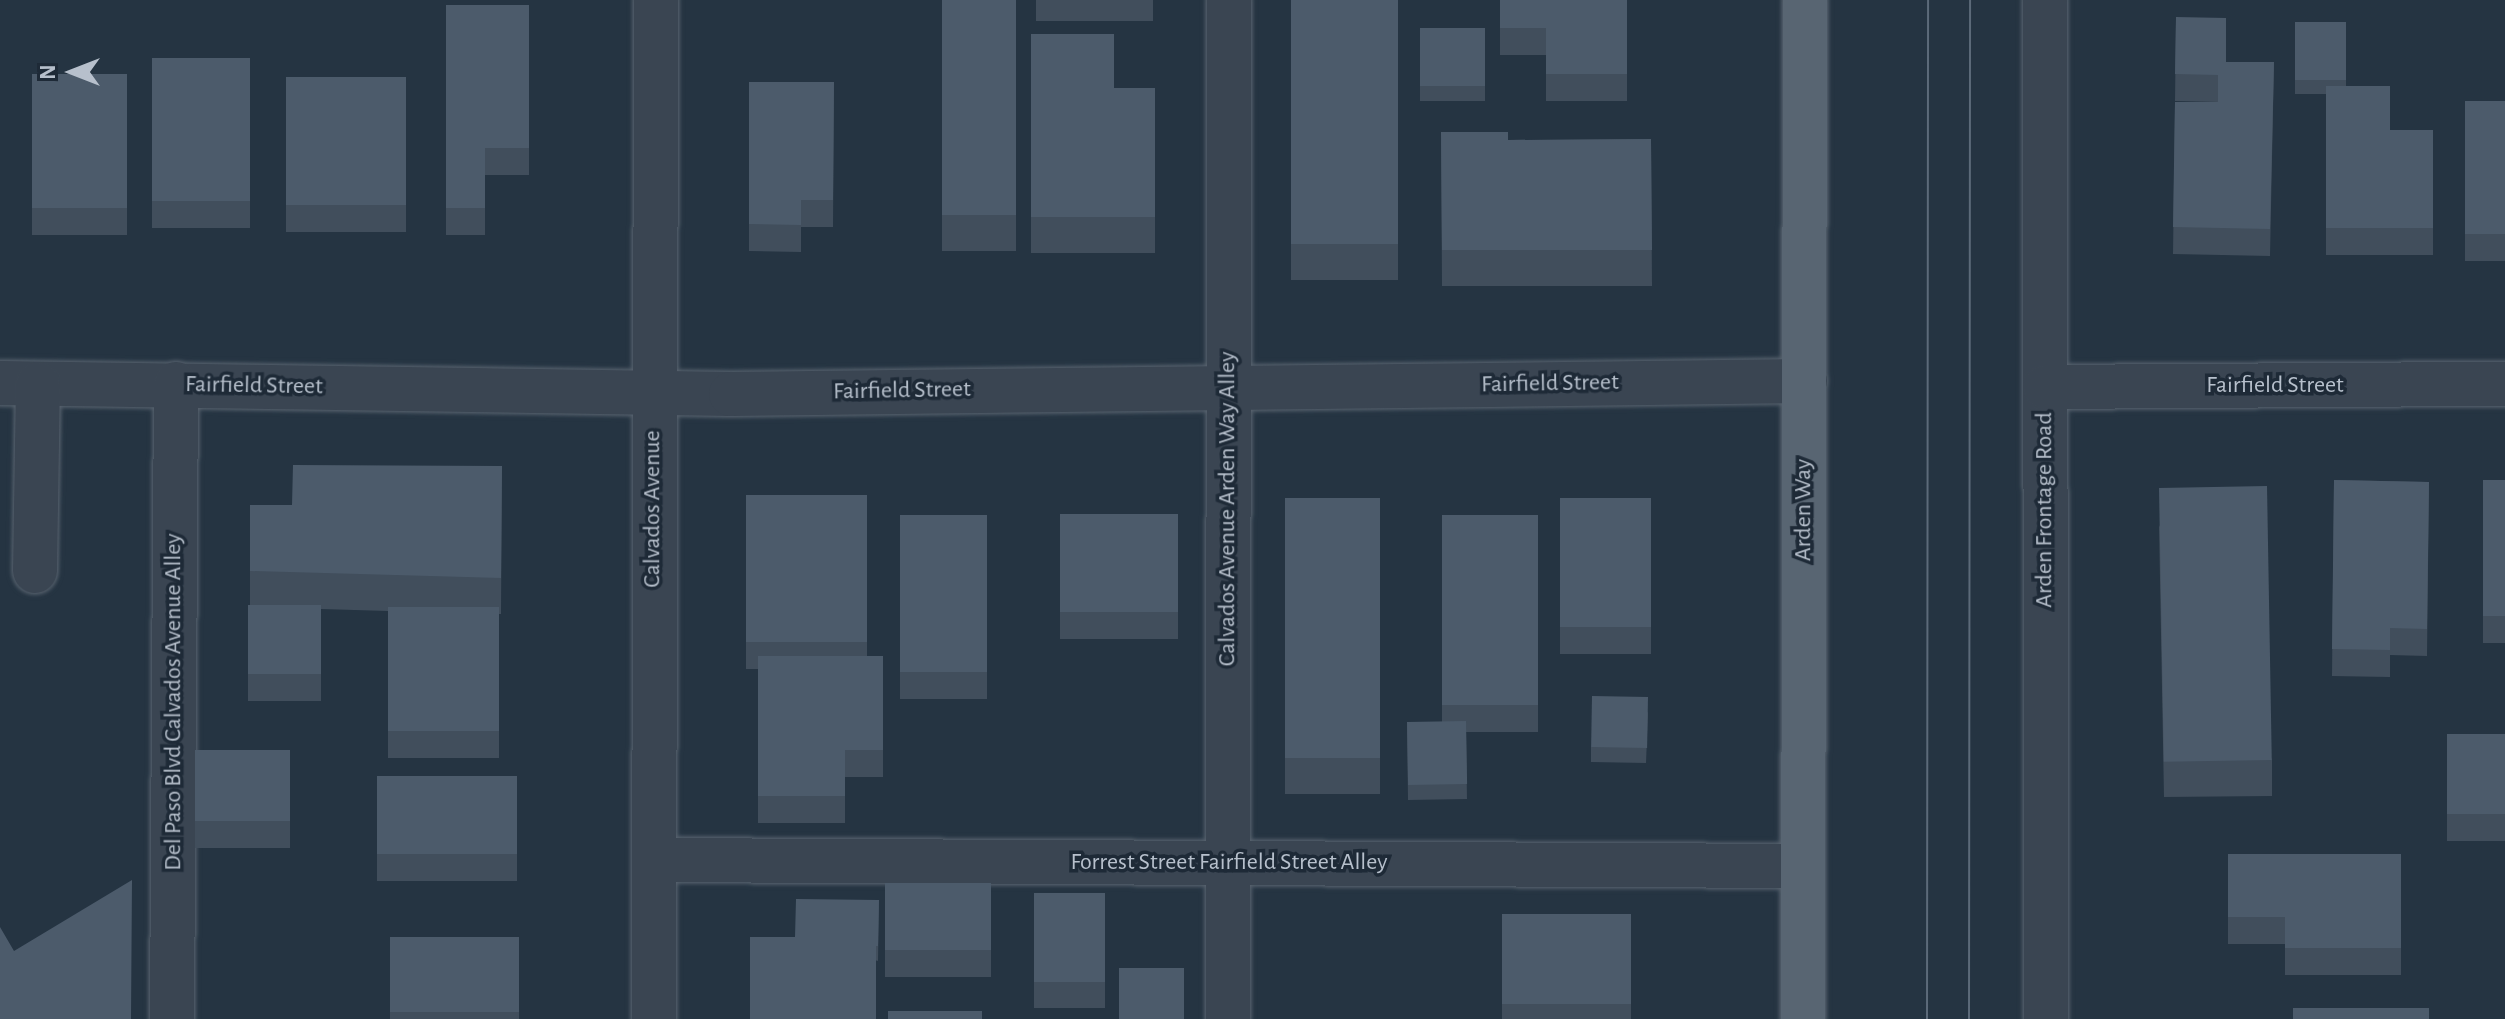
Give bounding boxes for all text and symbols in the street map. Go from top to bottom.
north arrow [32,32,112,112]
text: N [37,64,59,80]
street label: Calvados Avenue Arden Way Alley [1214,352,1242,666]
street label: Fairfield Street [1481,368,1619,400]
street label: Fairfield Street [185,370,323,402]
street label: Fairfield Street [2206,372,2344,400]
street label: Fairfield Street [833,375,971,407]
street label: Arden Frontage Road [2031,412,2059,608]
street label: Calvados Avenue [639,430,667,588]
street label: Arden Way [1790,459,1818,561]
street label: Del Paso Blvd Calvados Avenue Alley [160,533,188,871]
street label: Forrest Street Fairfield Street Alley [1070,849,1388,877]

